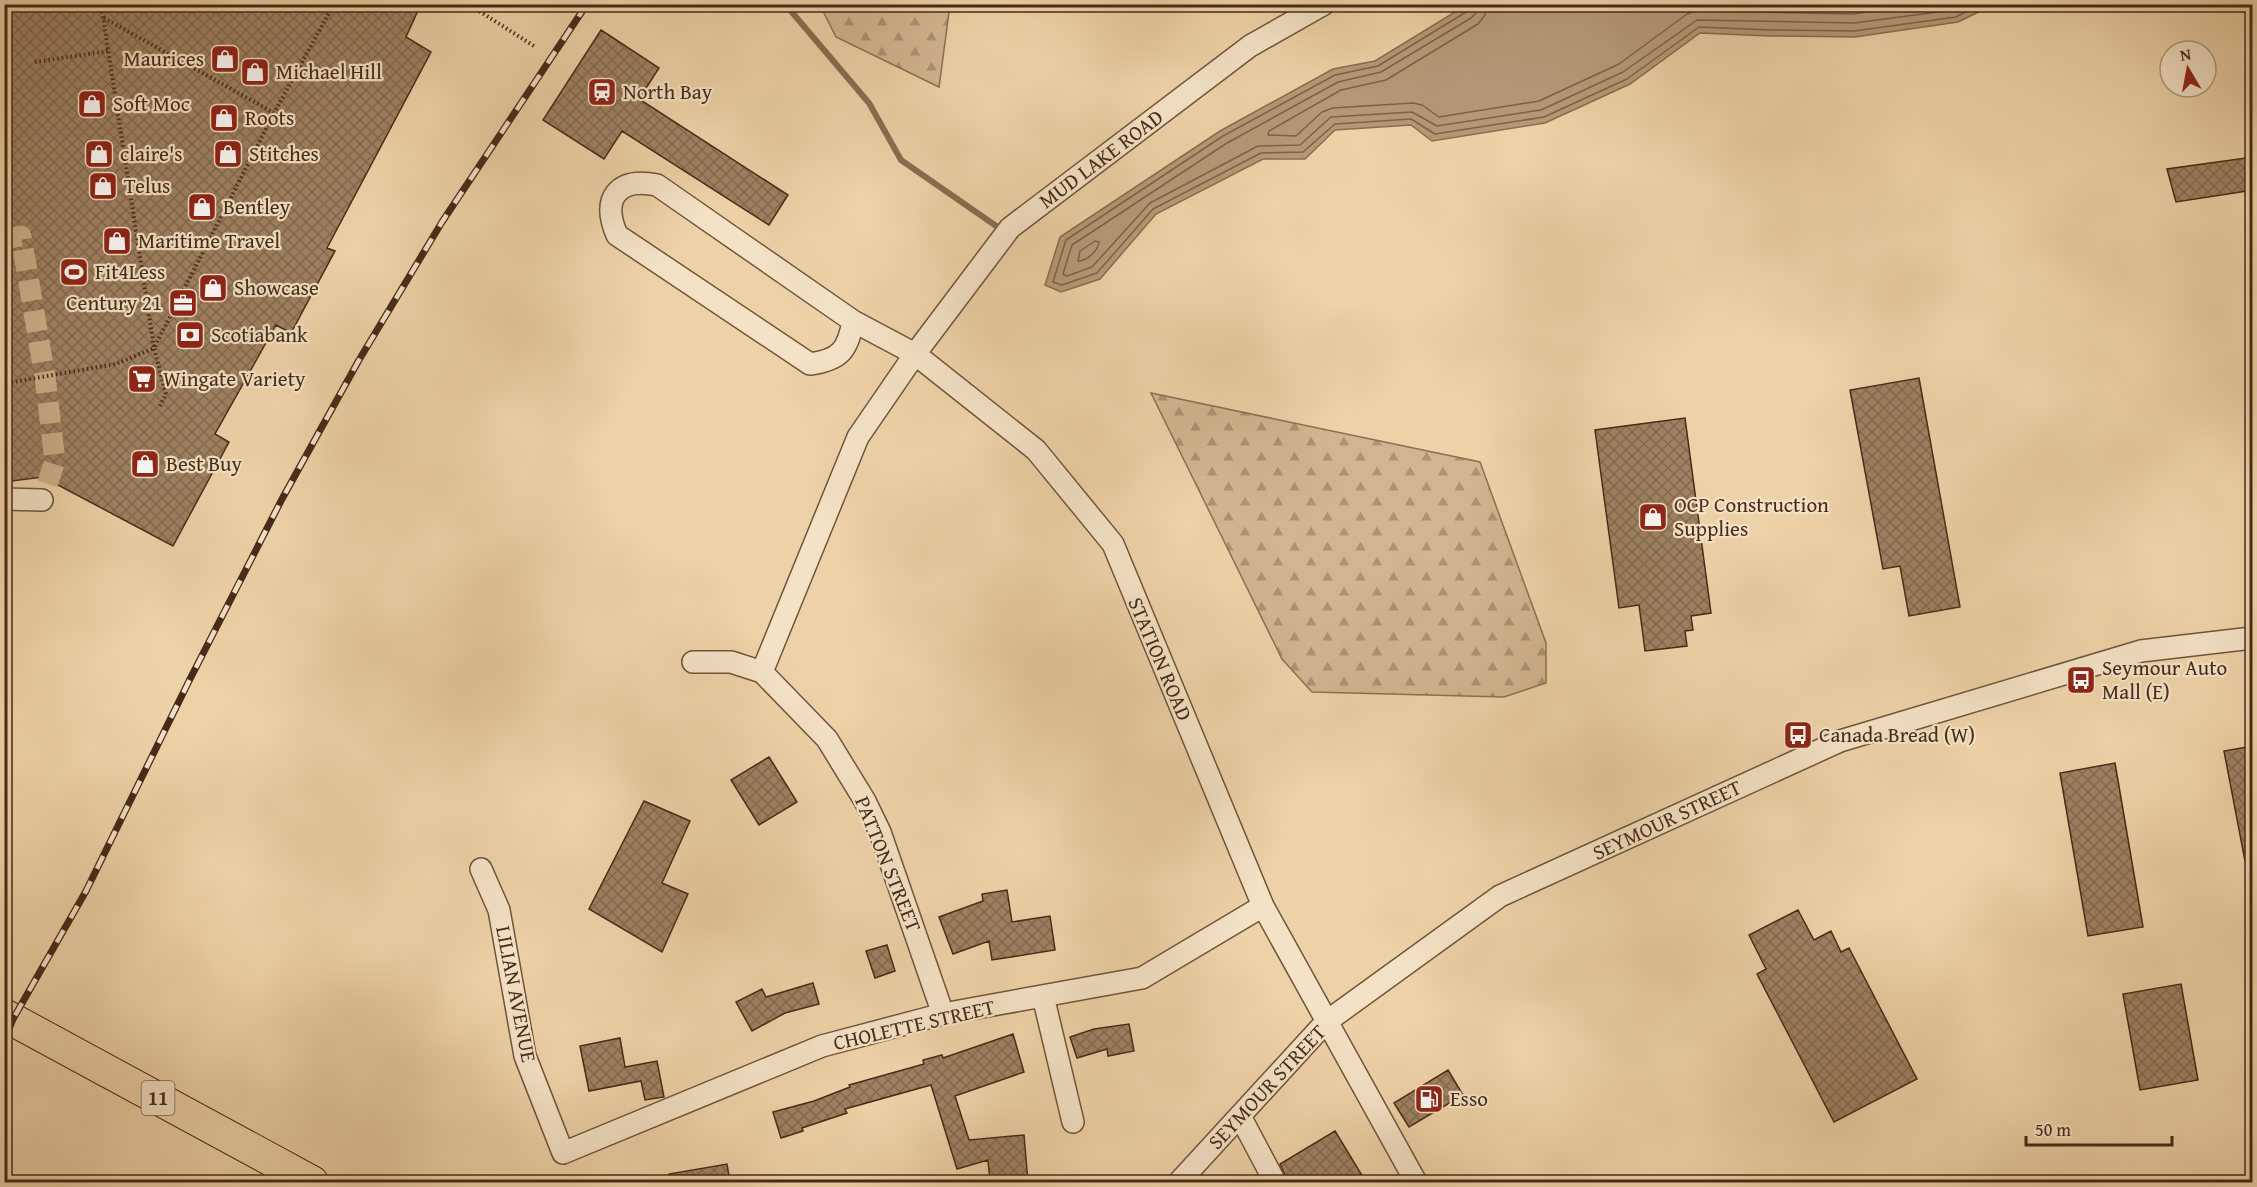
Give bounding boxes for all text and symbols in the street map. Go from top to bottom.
north arrow [2158,39,2218,99]
text: N [2178,41,2193,67]
place label: Maurices [123,43,204,74]
shop icon: Maurices [209,43,241,75]
shop icon: Michael Hill [239,56,271,88]
place label: Michael Hill [276,56,382,87]
station icon: North Bay [586,76,618,108]
place label: North Bay [623,76,713,107]
shop icon: Soft Moc [76,88,108,120]
place label: Soft Moc [113,88,190,119]
street label: MUD LAKE ROAD [1032,101,1169,216]
shop icon: Roots [208,102,240,134]
place label: Roots [245,102,294,133]
shop icon: claire's [83,138,115,170]
place label: claire's [120,138,183,169]
shop icon: Stitches [212,138,244,170]
place label: Stitches [249,138,319,169]
shop icon: Telus [87,170,119,202]
place label: Telus [124,170,170,201]
shop icon: Bentley [186,191,218,223]
place label: Bentley [223,191,291,222]
shop icon: Maritime Travel [101,225,133,257]
place label: Maritime Travel [138,225,280,256]
sports icon: Fit4Less [58,256,90,288]
place label: Fit4Less [95,256,165,287]
shop icon: Showcase [197,272,229,304]
place label: Showcase [234,272,319,303]
place label: Century 21 [66,287,162,318]
office icon: Century 21 [167,287,199,319]
bank icon: Scotiabank [174,319,206,351]
place label: Scotiabank [211,319,308,350]
supermarket icon: Wingate Variety [126,363,158,395]
place label: Wingate Variety [163,363,306,394]
shop icon: Best Buy [129,448,161,480]
place label: Best Buy [166,448,242,479]
place label: OCP Construction Supplies [1674,489,1829,544]
shop icon: OCP Construction Supplies [1637,501,1669,533]
street label: STATION ROAD [1120,592,1200,725]
place label: Seymour Auto Mall (E) [2102,652,2227,707]
bus stop icon: Seymour Auto Mall (E) [2065,664,2097,696]
bus stop icon: Canada Bread (W) [1782,719,1814,751]
place label: Canada Bread (W) [1819,719,1975,750]
street label: SEYMOUR STREET [1587,771,1747,868]
street label: PATTON STREET [847,791,930,936]
street label: LILIAN AVENUE [488,923,545,1065]
street label: CHOLETTE STREET [830,991,998,1058]
street label: SEYMOUR STREET [1200,1017,1333,1156]
road number: 11 [142,1081,174,1115]
fuel station icon: Esso [1413,1083,1445,1115]
place label: Esso [1450,1083,1488,1114]
scale bar [2026,1109,2172,1147]
text: 50 m [2035,1116,2071,1143]

